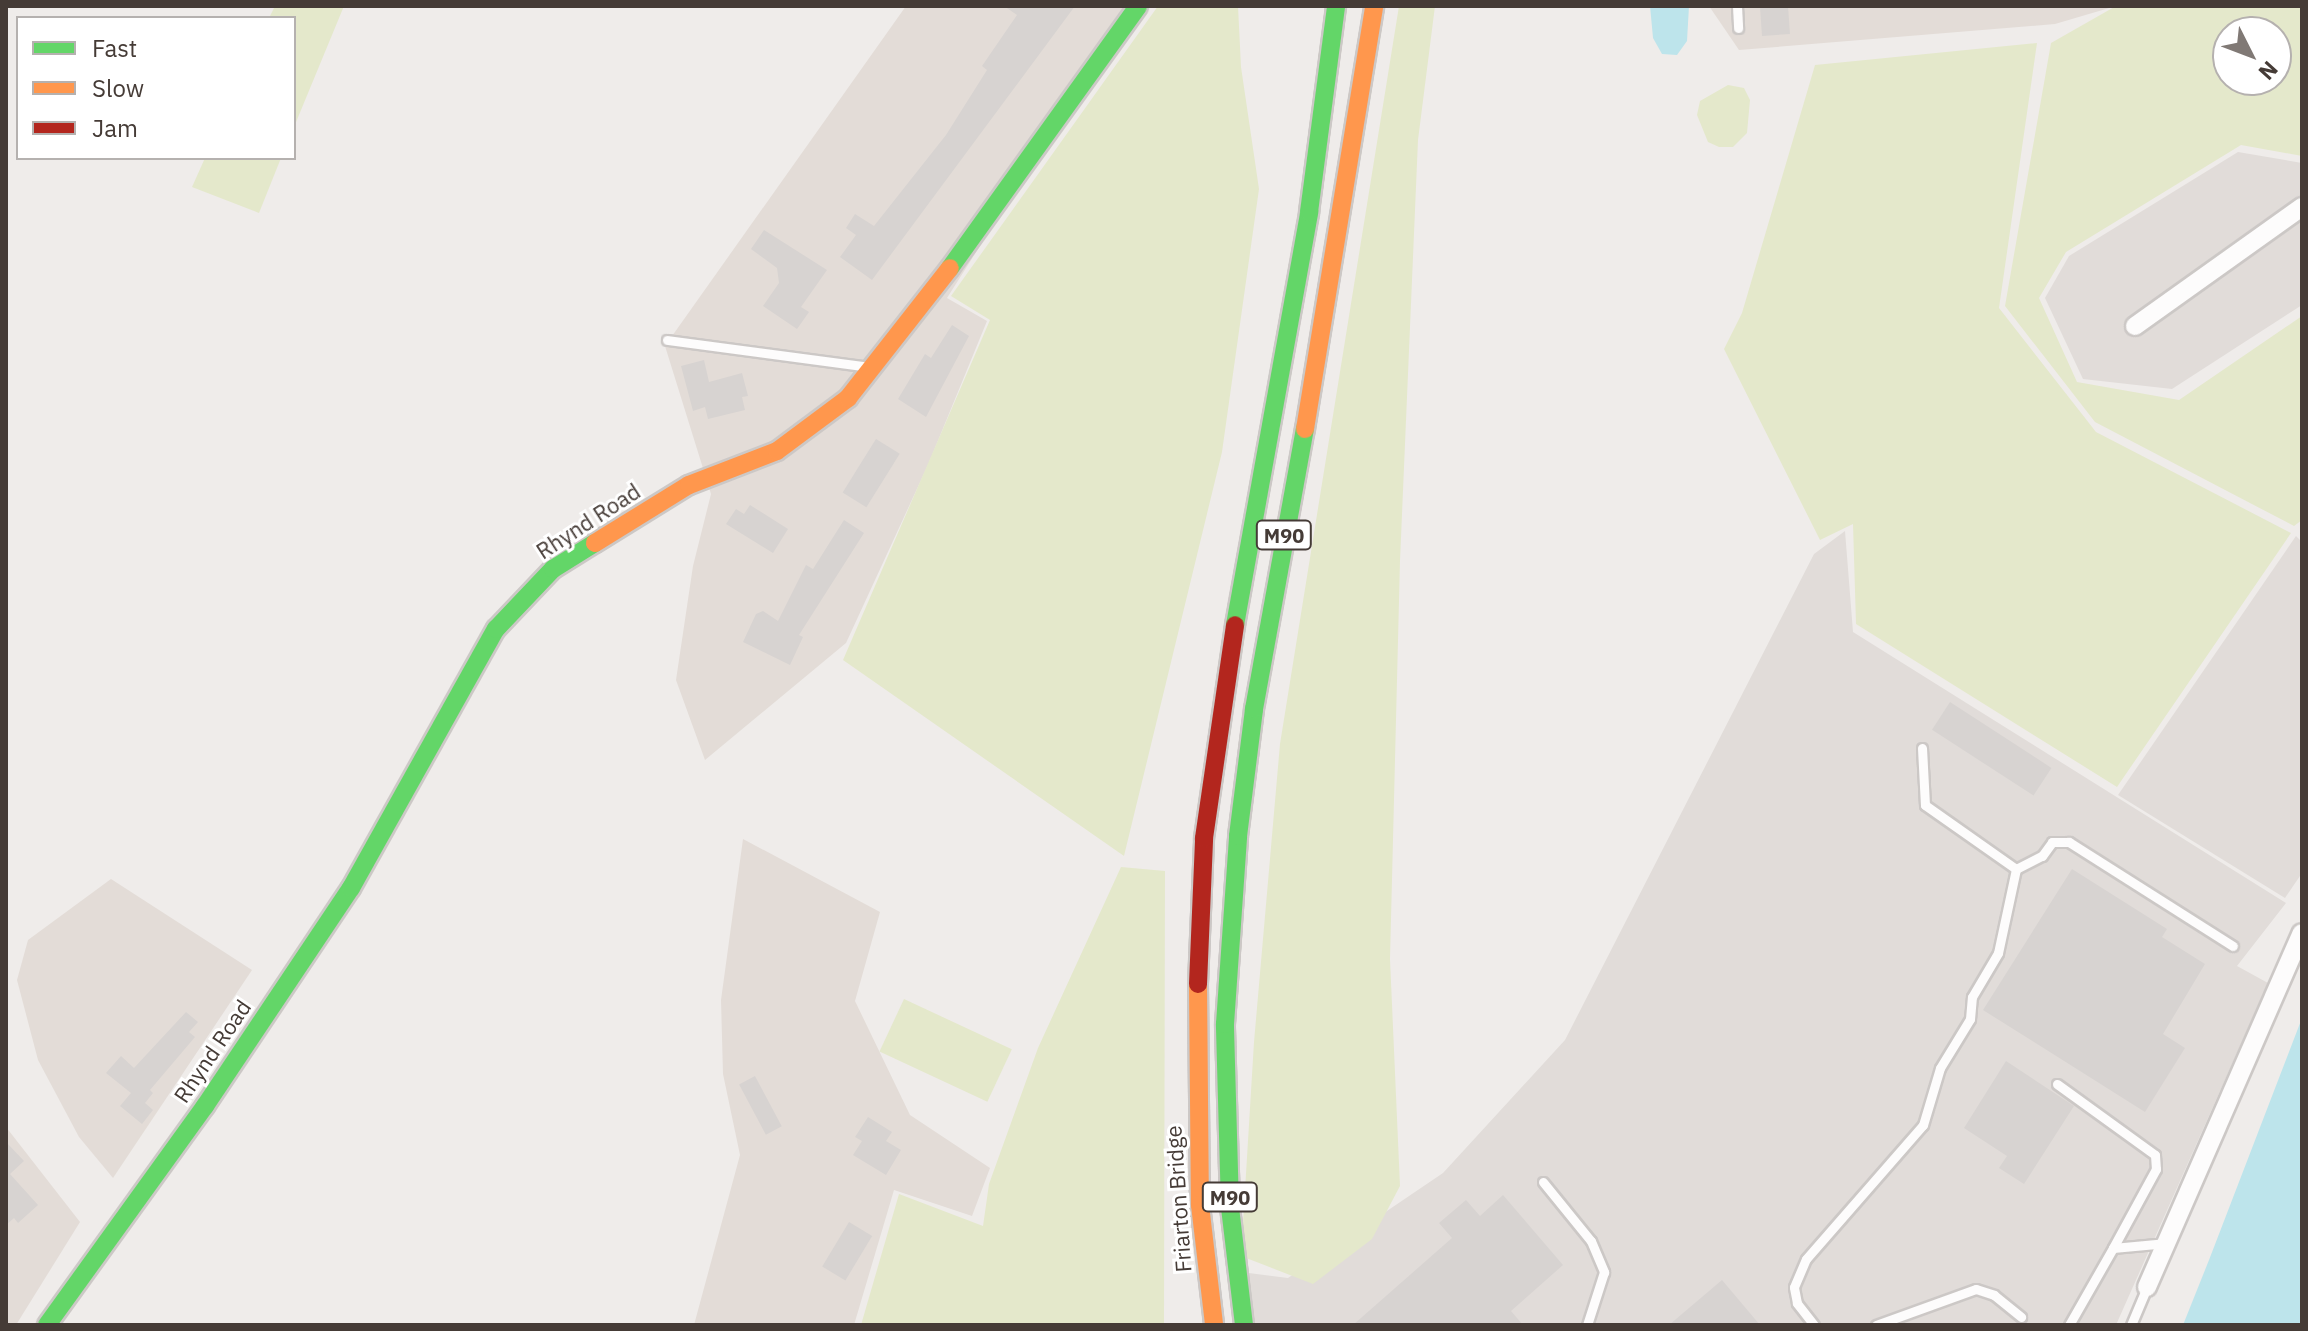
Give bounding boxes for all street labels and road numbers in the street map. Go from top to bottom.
street label: Rhynd Road [531,478,645,564]
road number: M90 [1254,519,1314,551]
street label: Rhynd Road [168,995,256,1107]
street label: Friarton Bridge [1160,1125,1196,1273]
road number: M90 [1200,1181,1260,1213]

